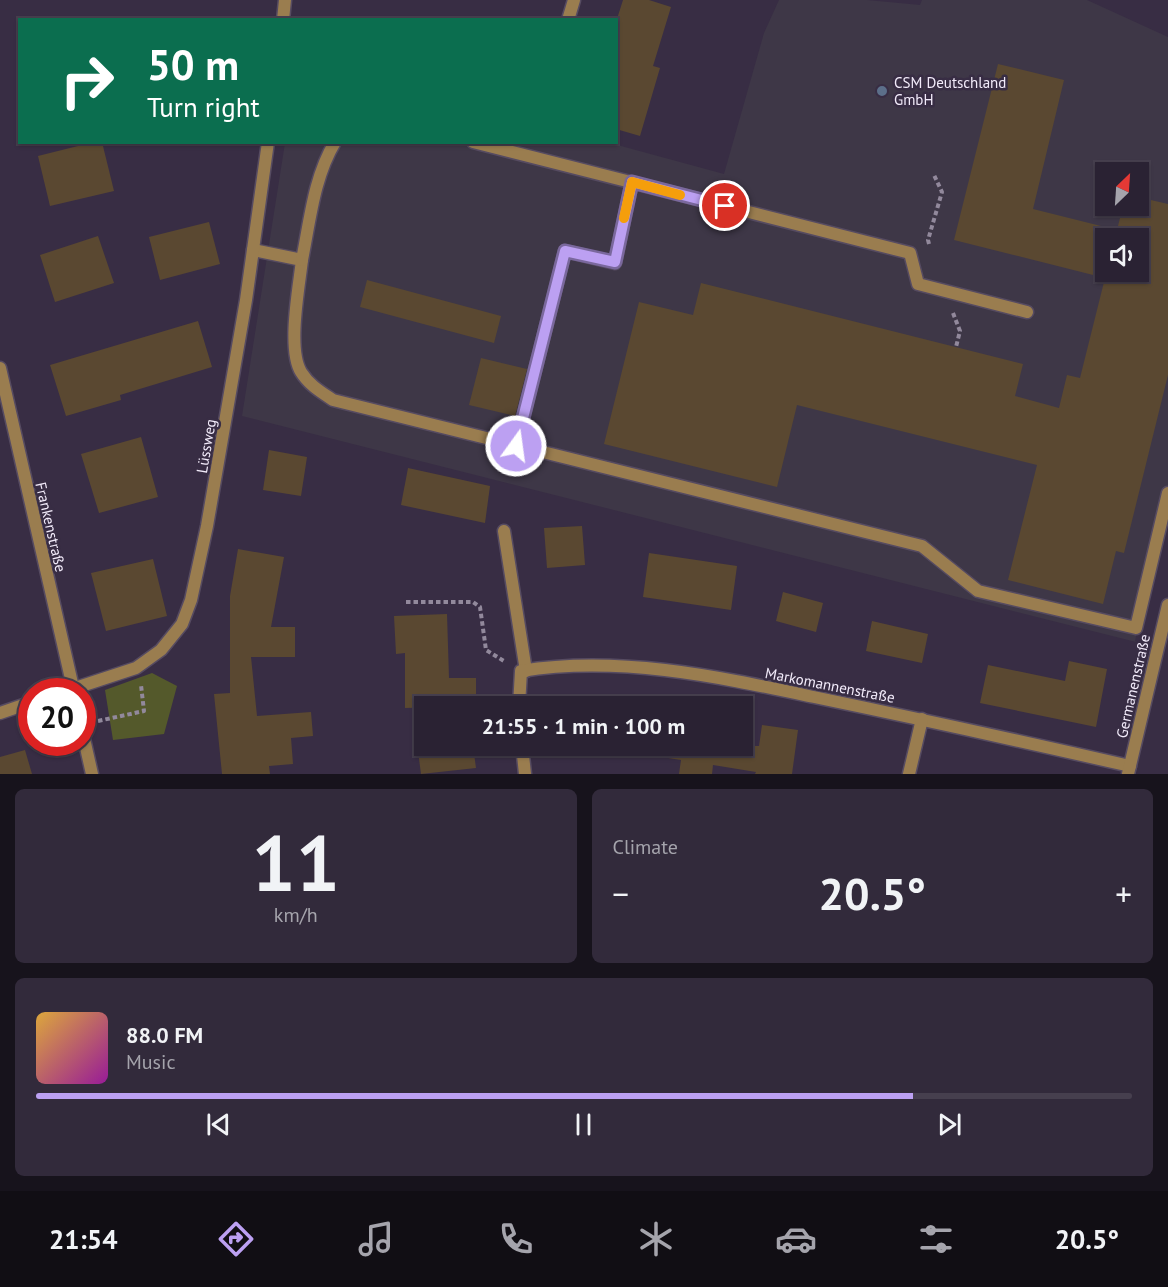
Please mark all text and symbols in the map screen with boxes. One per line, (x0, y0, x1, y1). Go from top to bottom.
text: 50 m (147, 37, 239, 92)
icon: right (48, 42, 126, 120)
place label: CSM Deutschland GmbH (894, 73, 1006, 109)
marker: CSM Deutschland GmbH (875, 84, 889, 98)
text: Turn right (147, 90, 260, 124)
north arrow (1095, 162, 1149, 216)
map controls (1095, 162, 1149, 282)
pin (699, 180, 750, 231)
icon: arrive (708, 189, 741, 222)
button: sound (1095, 228, 1149, 282)
position arrow (484, 414, 548, 478)
street label: Lüssweg (192, 417, 220, 475)
street label: Frankenstraße (31, 480, 71, 574)
street label: Germanenstraße (1112, 632, 1154, 740)
street label: Markomannenstraße (764, 663, 896, 707)
speed limit sign: 20 (18, 678, 96, 756)
text: 21:55 · 1 min · 100 m (482, 712, 685, 740)
text: 11 (252, 812, 340, 913)
text: Climate (613, 834, 678, 860)
text: 20.5° (819, 864, 926, 922)
text: − (613, 872, 629, 915)
text: + (1115, 872, 1132, 915)
text: km/h (274, 902, 318, 928)
text: 88.0 FM (126, 1021, 203, 1049)
text: Music (126, 1049, 175, 1075)
icon: previous (202, 1108, 235, 1141)
icon: pause (567, 1108, 600, 1141)
icon: next (933, 1108, 966, 1141)
icon: directions (215, 1218, 257, 1260)
icon: music (355, 1218, 397, 1260)
icon: phone (495, 1218, 537, 1260)
icon: climate (635, 1218, 677, 1260)
icon: car (775, 1218, 817, 1260)
icon: filters (915, 1218, 957, 1260)
text: 21:54 (49, 1222, 117, 1256)
text: 20.5° (1055, 1222, 1119, 1256)

